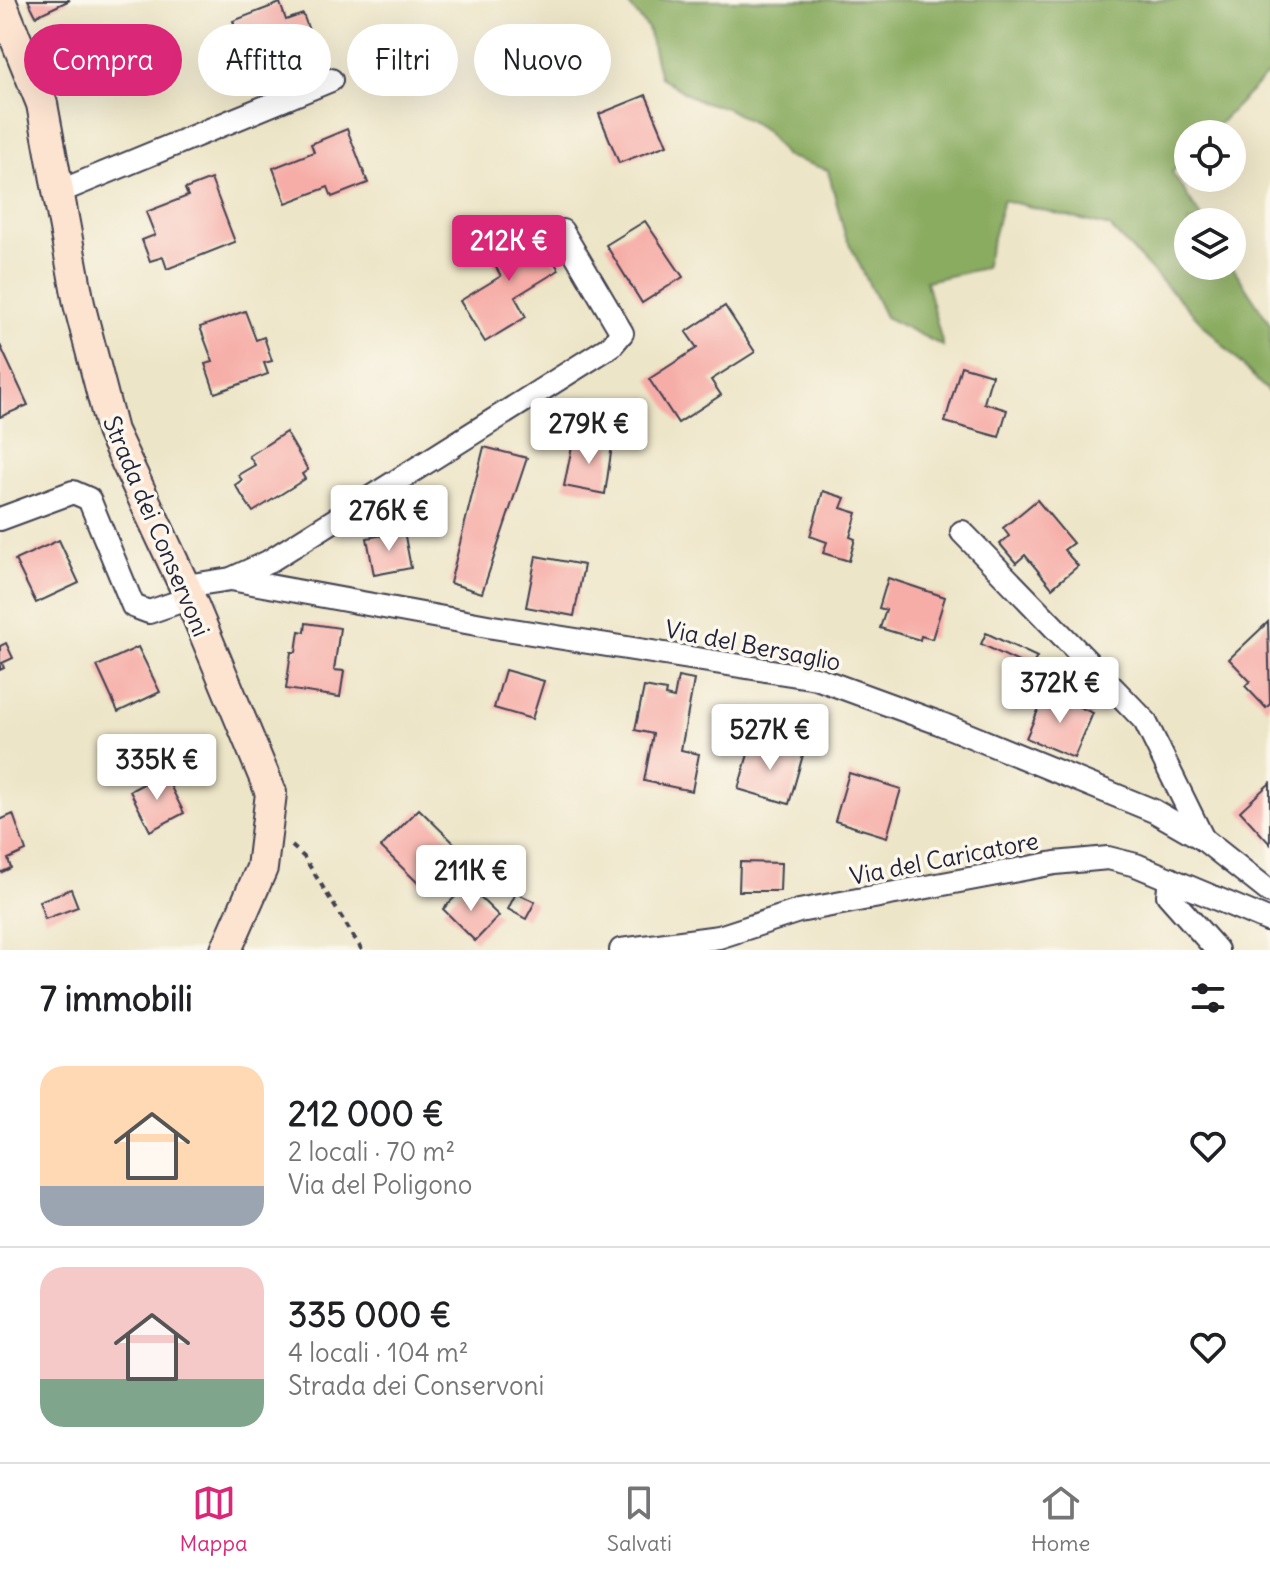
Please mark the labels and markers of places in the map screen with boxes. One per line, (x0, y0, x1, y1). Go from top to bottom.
pin: 212K € (444, 215, 574, 283)
pin: 279K € (524, 398, 654, 466)
pin: 276K € (324, 485, 454, 553)
pin: 372K € (995, 657, 1125, 725)
pin: 527K € (705, 704, 835, 772)
pin: 335K € (92, 734, 222, 802)
pin: 211K € (406, 845, 536, 913)

